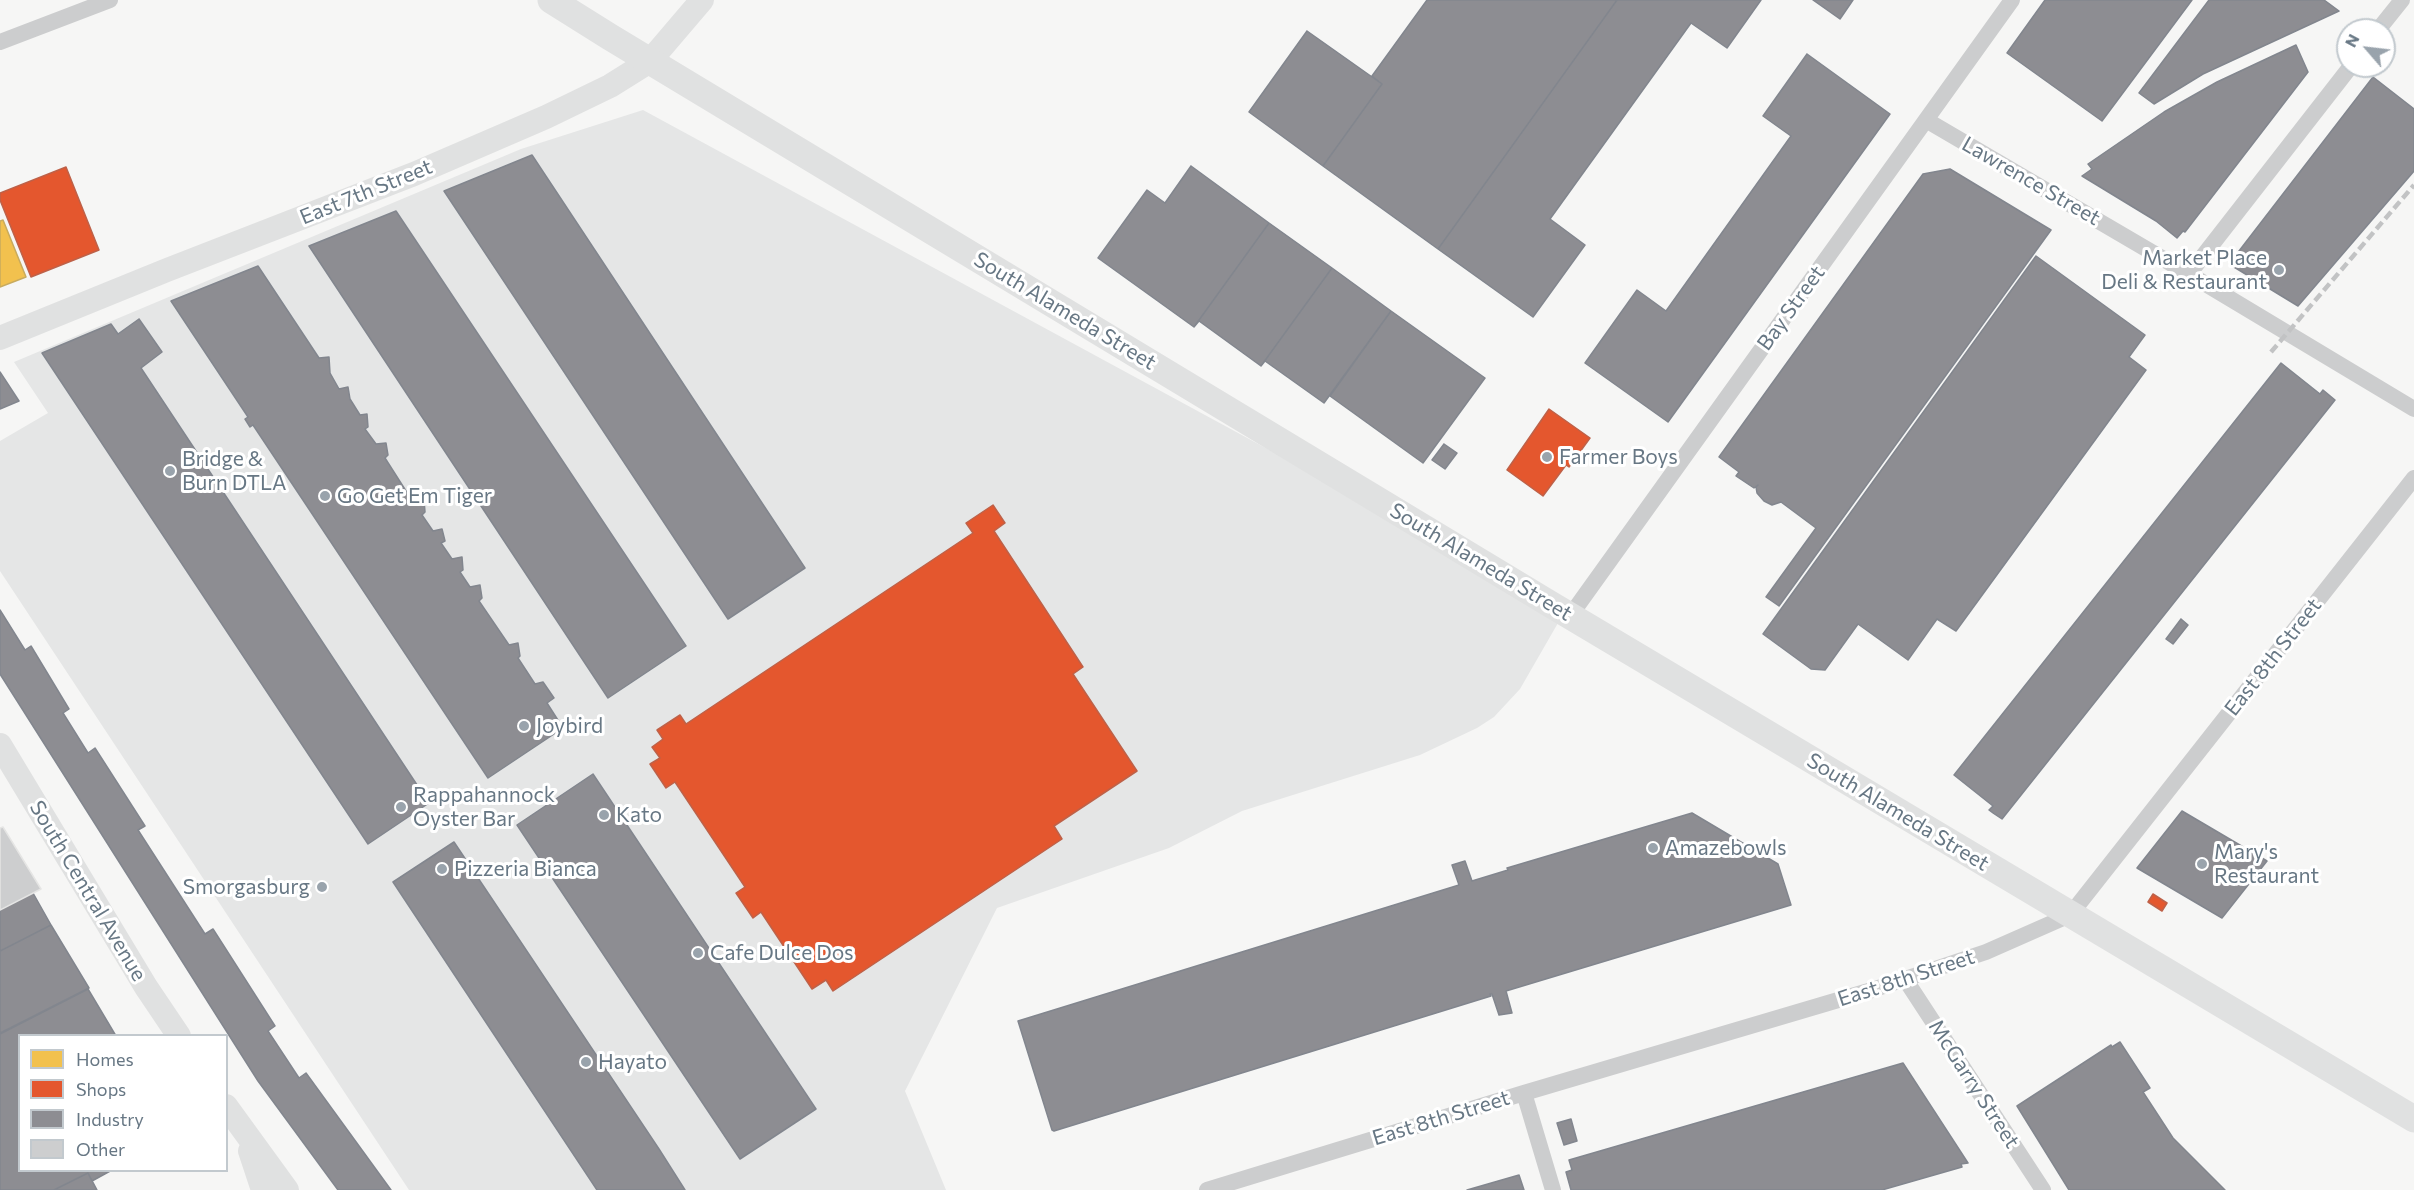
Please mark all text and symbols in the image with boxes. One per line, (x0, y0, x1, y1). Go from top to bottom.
north arrow (2336, 18, 2396, 78)
text: N (2340, 30, 2363, 50)
street label: Lawrence Street (1957, 131, 2105, 231)
street label: East 7th Street (296, 154, 436, 230)
place label: Market Place Deli & Restaurant (2101, 245, 2267, 295)
street label: South Alameda Street (969, 247, 1161, 375)
street label: Bay Street (1752, 261, 1830, 355)
marker: Market Place Deli & Restaurant (2272, 263, 2286, 277)
place label: Farmer Boys (1559, 444, 1678, 470)
place label: Bridge & Burn DTLA (182, 446, 287, 496)
marker: Farmer Boys (1540, 450, 1554, 464)
marker: Bridge & Burn DTLA (163, 464, 177, 478)
place label: Go Get Em Tiger (337, 483, 492, 509)
marker: Go Get Em Tiger (318, 489, 332, 503)
street label: South Alameda Street (1385, 498, 1577, 626)
street label: East 8th Street (2219, 593, 2327, 721)
place label: Joybird (536, 713, 603, 739)
marker: Joybird (517, 719, 531, 733)
street label: South Alameda Street (1802, 748, 1994, 876)
place label: Rappahannock Oyster Bar (413, 782, 555, 832)
street label: South Central Avenue (24, 796, 152, 986)
marker: Rappahannock Oyster Bar (394, 800, 408, 814)
place label: Kato (616, 802, 662, 828)
marker: Kato (597, 808, 611, 822)
place label: Amazebowls (1665, 835, 1787, 861)
place label: Mary's Restaurant (2214, 839, 2319, 889)
marker: Amazebowls (1646, 841, 1660, 855)
place label: Pizzeria Bianca (454, 856, 597, 882)
marker: Mary's Restaurant (2195, 857, 2209, 871)
marker: Pizzeria Bianca (435, 862, 449, 876)
place label: Smorgasburg (183, 874, 310, 900)
marker: Smorgasburg (315, 880, 329, 894)
place label: Cafe Dulce Dos (710, 940, 854, 966)
street label: East 8th Street (1834, 944, 1978, 1012)
marker: Cafe Dulce Dos (691, 946, 705, 960)
street label: McGarry Street (1923, 1015, 2025, 1153)
legend (18, 1034, 228, 1172)
text: Homes (76, 1048, 134, 1070)
place label: Hayato (598, 1049, 667, 1075)
marker: Hayato (579, 1055, 593, 1069)
text: Shops (76, 1078, 126, 1100)
street label: East 8th Street (1369, 1085, 1513, 1151)
text: Industry (76, 1108, 144, 1130)
text: Other (76, 1138, 125, 1160)

